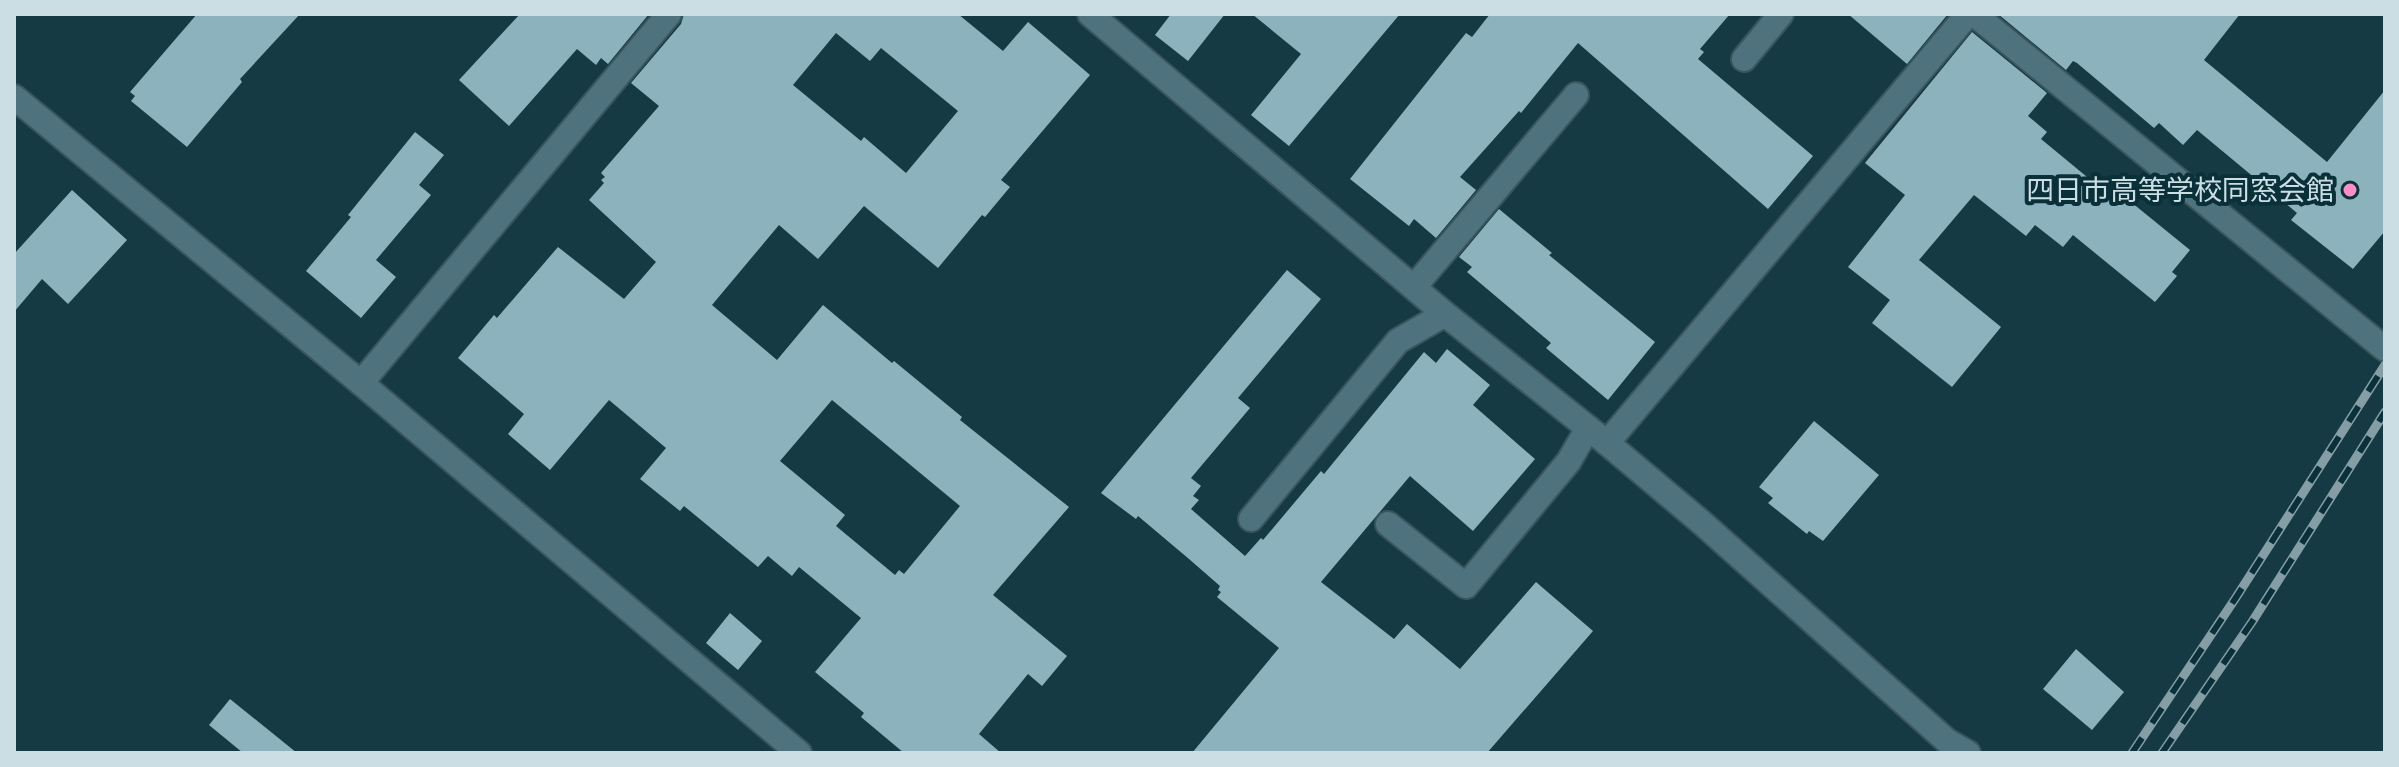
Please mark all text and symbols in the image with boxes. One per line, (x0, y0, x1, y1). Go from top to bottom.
place label: 四日市高等学校同窓会館 (2026, 171, 2334, 208)
marker: 四日市高等学校同窓会館 (2341, 181, 2359, 199)

